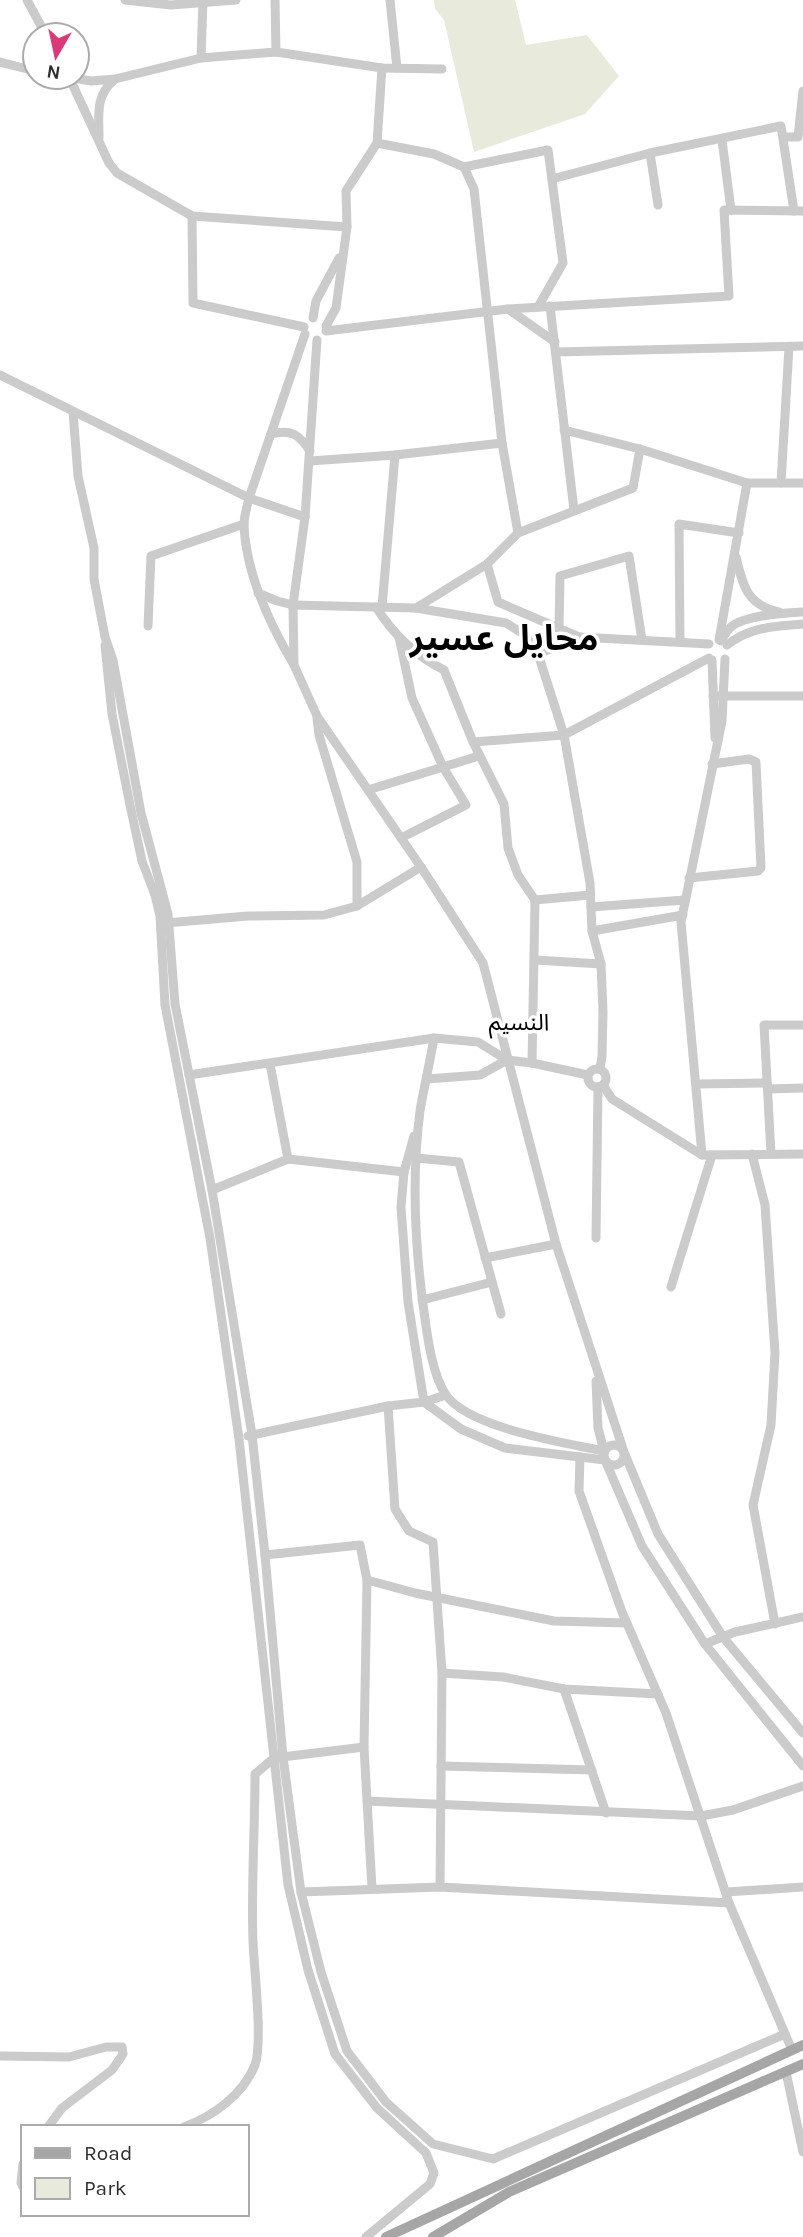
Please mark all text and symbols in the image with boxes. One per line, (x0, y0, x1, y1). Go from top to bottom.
north arrow (21, 21, 91, 91)
text: N (45, 60, 62, 84)
district label: محايل عسير (408, 618, 598, 659)
district label: النسيم (489, 1009, 549, 1039)
legend (21, 2125, 248, 2216)
text: Road (84, 2141, 132, 2165)
text: Park (84, 2176, 127, 2200)

